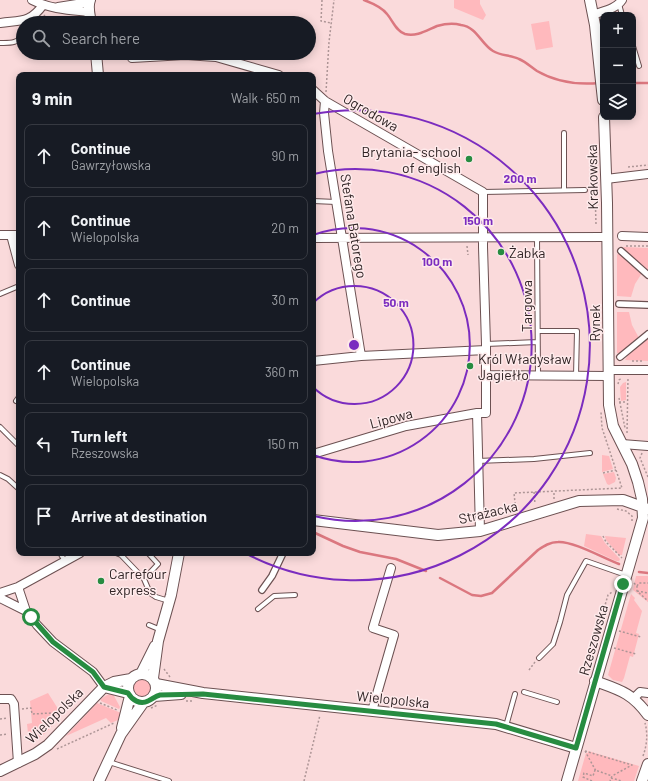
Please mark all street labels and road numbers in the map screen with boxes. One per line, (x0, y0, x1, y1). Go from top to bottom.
street label: Ogrodowa (340, 89, 402, 135)
street label: Krakowska (583, 144, 601, 210)
street label: Stefana Batorego (337, 172, 371, 280)
street label: Targowa (518, 280, 535, 332)
street label: Rynek (586, 305, 603, 341)
street label: Lipowa (368, 404, 414, 432)
street label: Strażacka (457, 497, 519, 527)
street label: Rzeszowska (575, 603, 611, 677)
street label: Wielopolska (22, 683, 86, 747)
street label: Wielopolska (356, 687, 430, 711)

